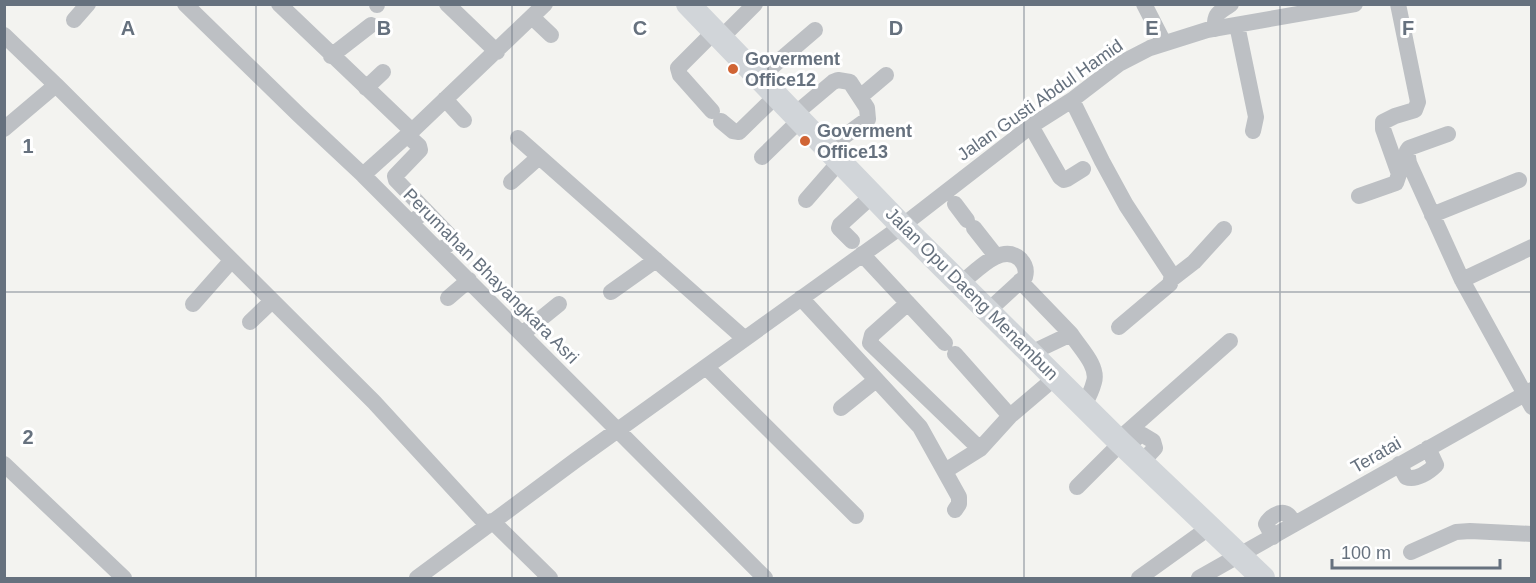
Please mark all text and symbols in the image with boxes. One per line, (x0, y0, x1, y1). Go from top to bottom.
text: A (121, 17, 135, 39)
text: B (377, 17, 391, 39)
text: C (633, 17, 647, 39)
text: D (889, 17, 903, 39)
text: E (1145, 17, 1159, 39)
text: F (1402, 17, 1414, 39)
street label: Jalan Gusti Abdul Hamid (954, 35, 1126, 165)
place label: Goverment Office12 (745, 49, 840, 90)
marker: Goverment Office12 (726, 62, 740, 76)
place label: Goverment Office13 (817, 121, 912, 162)
marker: Goverment Office13 (798, 134, 812, 148)
text: 1 (22, 135, 34, 157)
street label: Perumahan Bhayangkara Asri (399, 184, 583, 368)
street label: Jalan Opu Daeng Menambun (882, 204, 1062, 384)
text: 2 (22, 426, 34, 448)
street label: Teratai (1348, 433, 1404, 477)
scale bar (1332, 532, 1500, 570)
text: 100 m (1341, 543, 1391, 563)

